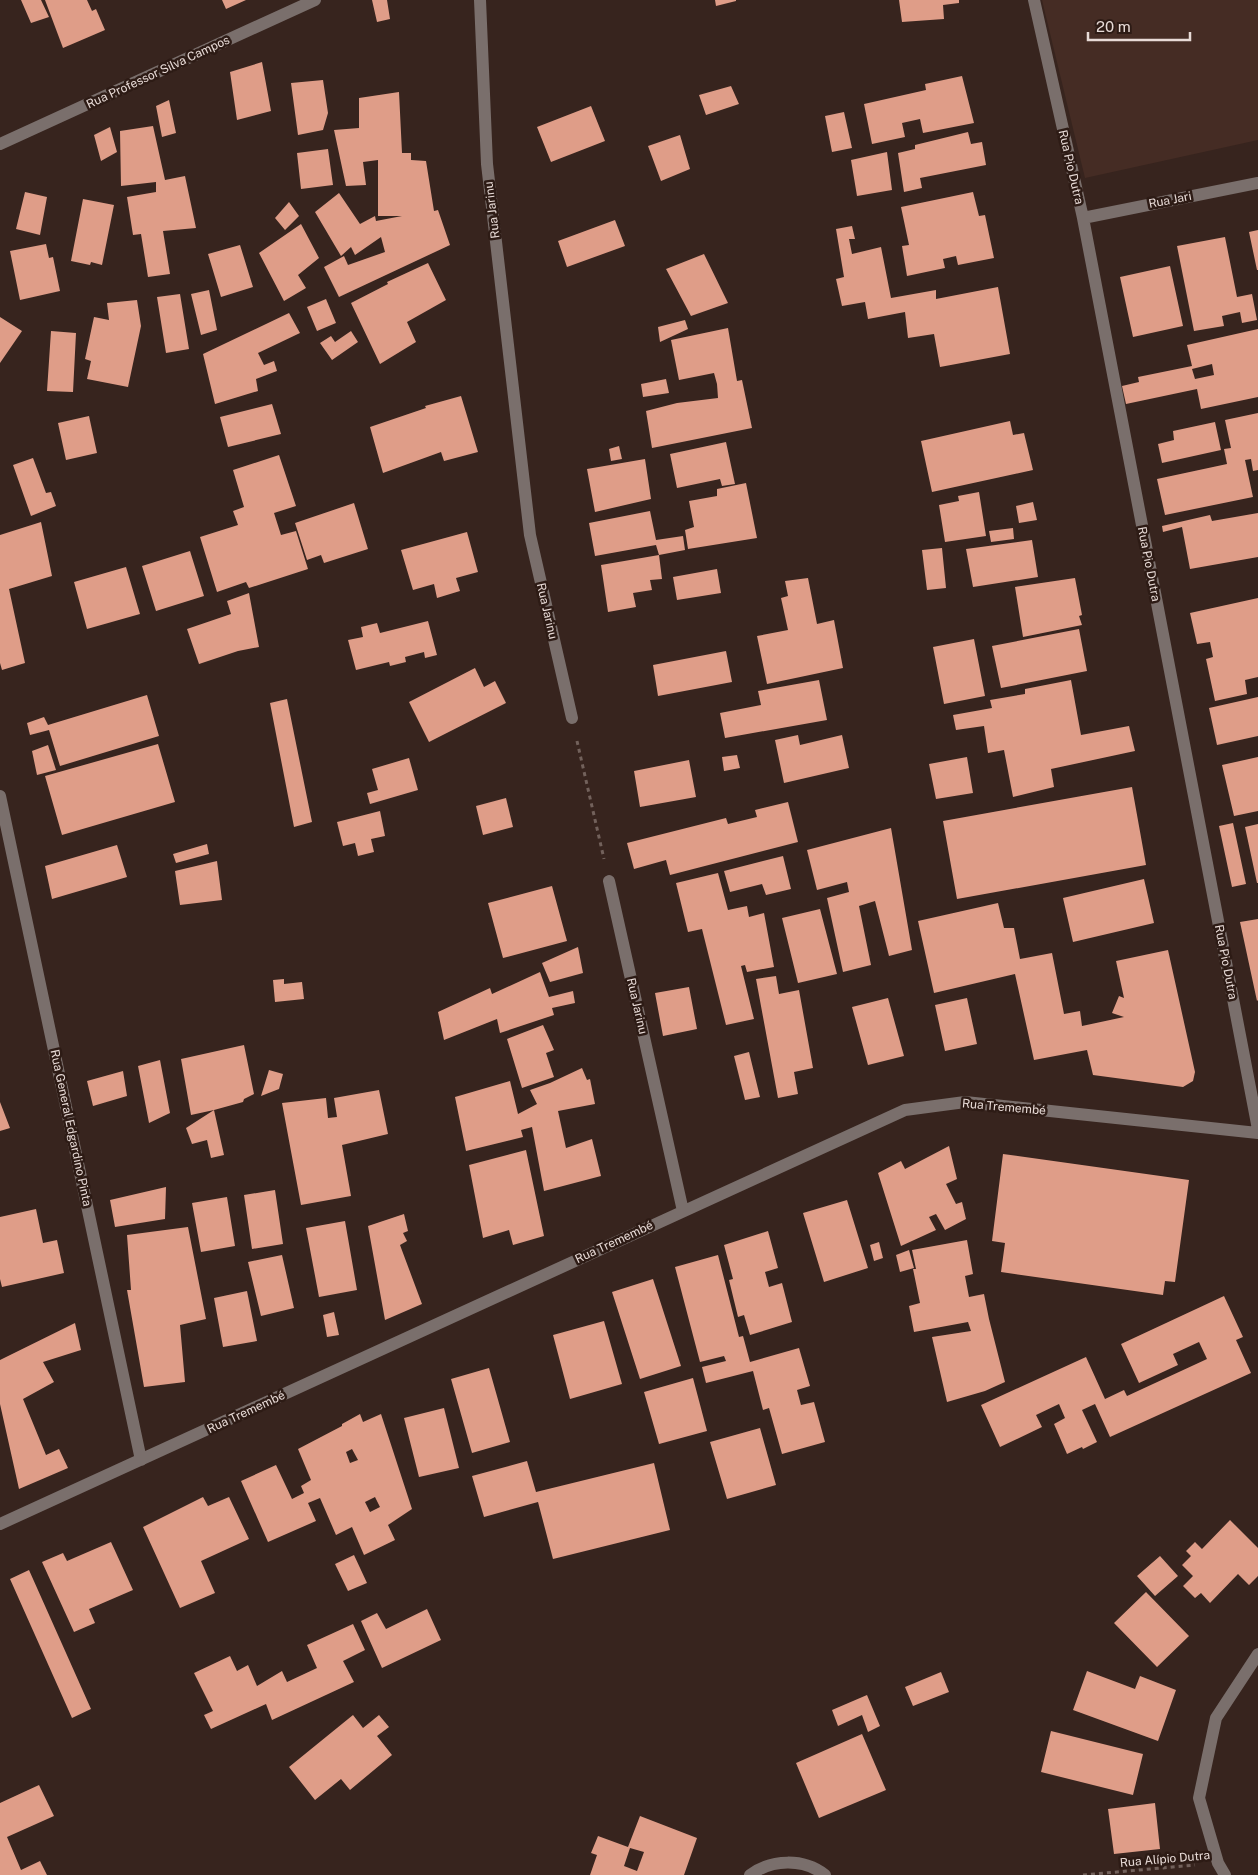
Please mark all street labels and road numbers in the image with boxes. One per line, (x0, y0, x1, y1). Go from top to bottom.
street label: Rua Professor Silva Campos (84, 33, 232, 111)
street label: Rua Pio Dutra (1056, 128, 1086, 206)
street label: Rua Jarinu (482, 181, 502, 239)
street label: Rua Jari (1147, 189, 1193, 211)
street label: Rua Pio Dutra (1135, 525, 1163, 603)
street label: Rua Jarinu (534, 581, 560, 641)
street label: Rua Pio Dutra (1212, 923, 1240, 1001)
street label: Rua Jarinu (624, 976, 650, 1036)
street label: Rua General Edgardino Pinta (48, 1048, 94, 1208)
street label: Rua Tremembé (961, 1096, 1047, 1118)
street label: Rua Tremembé (573, 1218, 655, 1266)
street label: Rua Tremembé (205, 1388, 287, 1436)
street label: Rua Alípio Dutra (1119, 1848, 1211, 1870)

